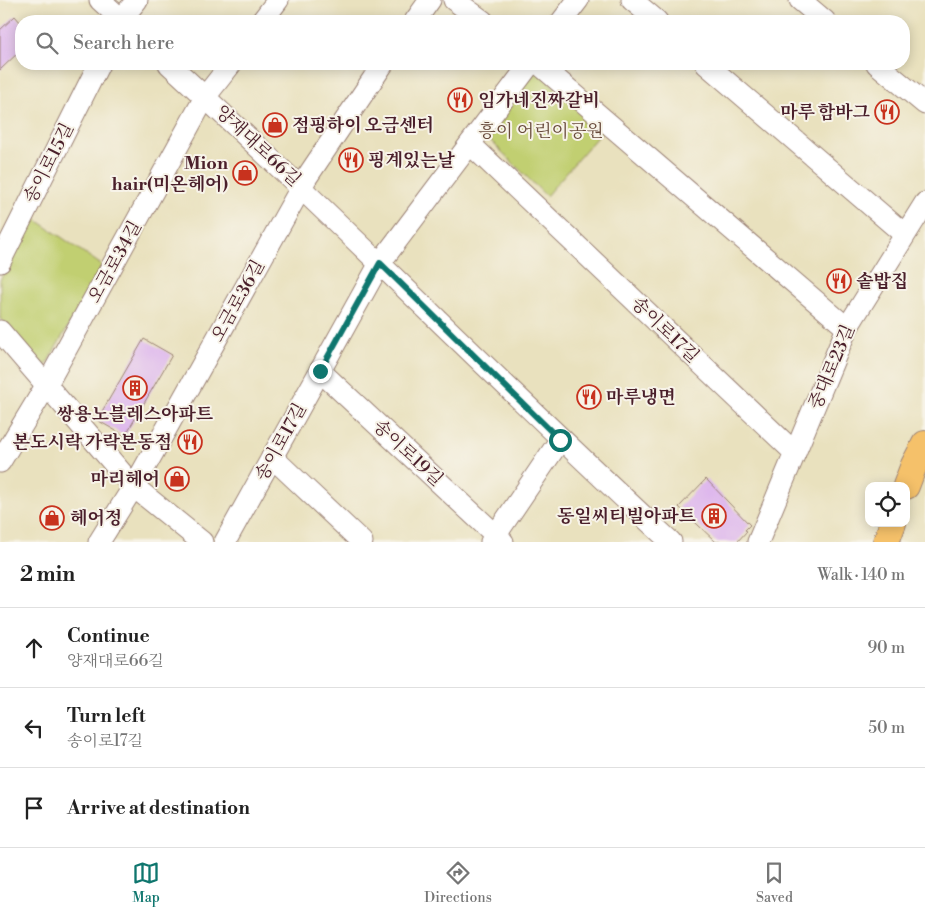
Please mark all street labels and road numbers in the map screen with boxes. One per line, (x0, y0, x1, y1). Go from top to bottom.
street label: 양재대로66길 (210, 101, 306, 191)
street label: 송이로15길 (19, 119, 79, 207)
street label: 오금로34길 (83, 217, 147, 307)
street label: 오금로36길 (206, 256, 270, 346)
street label: 송이로17길 (626, 292, 704, 368)
street label: 중대로23길 (804, 321, 860, 413)
street label: 송이로17길 (250, 399, 312, 485)
street label: 송이로19길 (368, 415, 448, 491)

